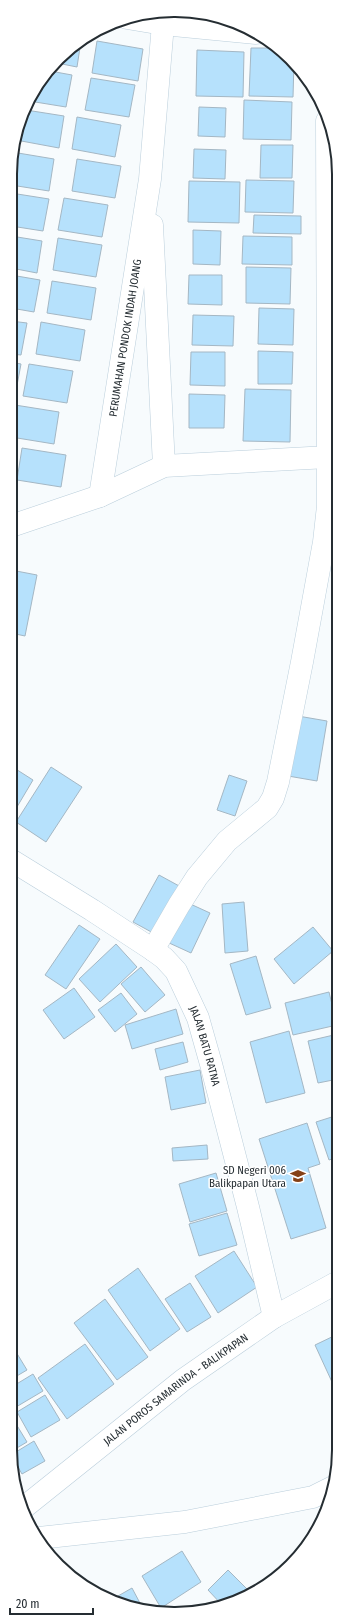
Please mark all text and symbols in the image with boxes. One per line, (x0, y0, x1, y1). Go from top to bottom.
street label: PERUMAHAN PONDOK INDAH JOANG (106, 258, 144, 418)
street label: JALAN BATU RATNA (187, 1004, 223, 1087)
place label: SD Negeri 006 Balikpapan Utara (209, 1164, 287, 1190)
school or university icon: SD Negeri 006 Balikpapan Utara (289, 1167, 307, 1185)
street label: JALAN POROS SAMARINDA - BALIKPAPAN (101, 1330, 251, 1448)
scale bar (10, 1590, 93, 1616)
text: 20 m (16, 1597, 40, 1611)

